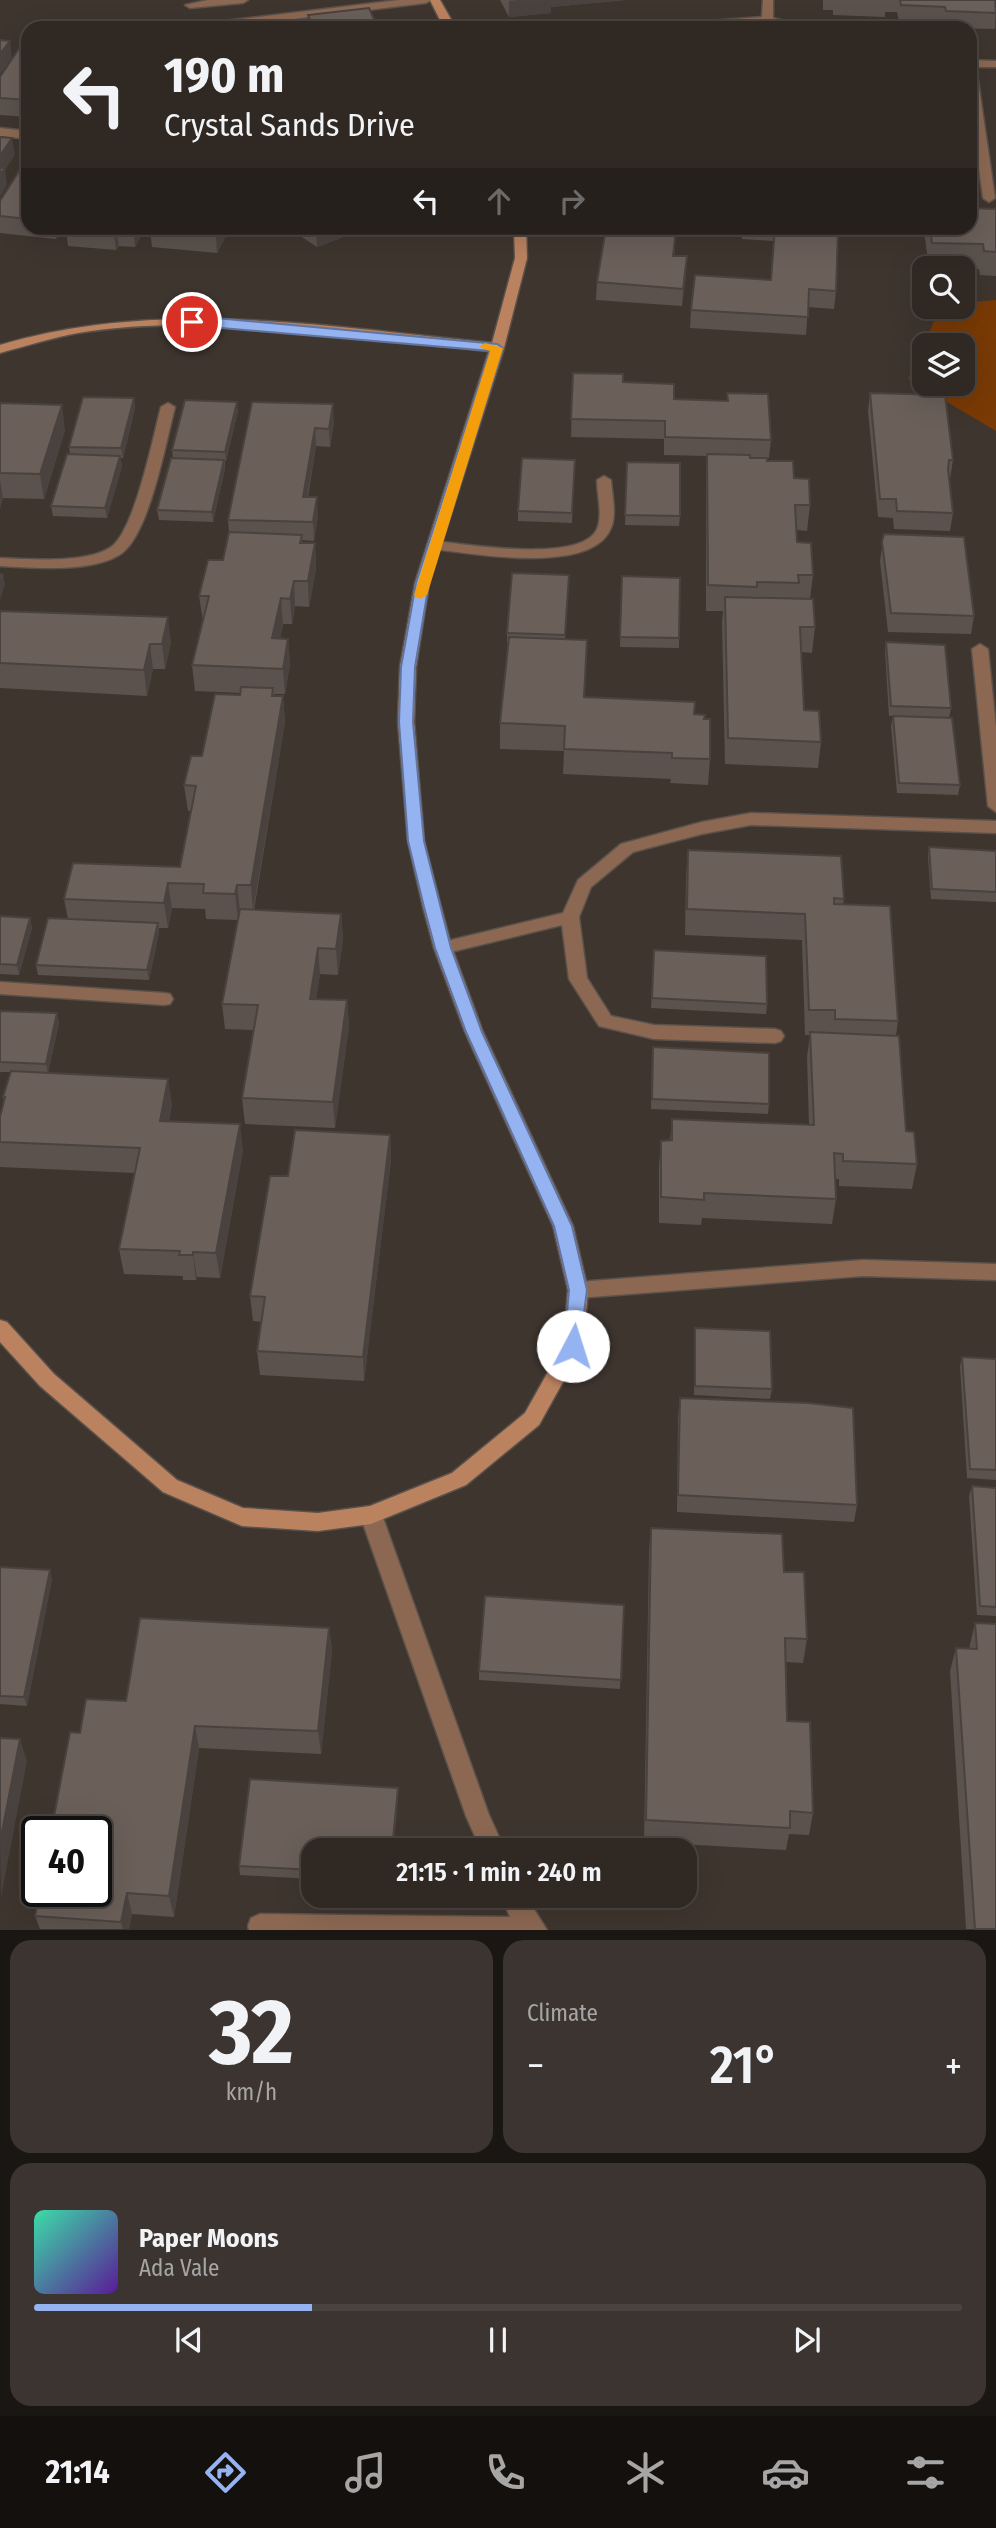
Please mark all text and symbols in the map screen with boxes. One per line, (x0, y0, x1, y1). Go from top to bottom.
text: 190 m (164, 46, 284, 105)
icon: left (49, 49, 140, 140)
text: Crystal Sands Drive (164, 106, 415, 144)
icon: left (407, 182, 445, 220)
icon: ahead (480, 182, 518, 220)
icon: right (553, 182, 591, 220)
map controls (912, 256, 975, 396)
button: search (912, 256, 975, 319)
pin (162, 292, 222, 352)
icon: arrive (173, 303, 211, 341)
button: layers (912, 333, 975, 396)
position arrow (536, 1309, 610, 1383)
speed limit sign: 40 (21, 1816, 112, 1907)
text: 21:15 · 1 min · 240 m (396, 1857, 602, 1888)
text: 32 (209, 1978, 294, 2087)
text: Climate (527, 1999, 598, 2027)
text: 21° (710, 2034, 779, 2097)
text: − (527, 2043, 544, 2089)
text: + (945, 2043, 962, 2089)
text: km/h (226, 2078, 277, 2106)
text: Paper Moons (139, 2223, 279, 2254)
text: Ada Vale (139, 2254, 219, 2282)
icon: previous (170, 2321, 208, 2359)
icon: pause (479, 2321, 517, 2359)
icon: next (788, 2321, 826, 2359)
icon: directions (201, 2448, 250, 2497)
icon: music (341, 2448, 390, 2497)
icon: phone (481, 2448, 530, 2497)
icon: climate (621, 2448, 670, 2497)
icon: car (761, 2448, 810, 2497)
icon: filters (901, 2448, 950, 2497)
text: 21:14 (46, 2453, 110, 2491)

